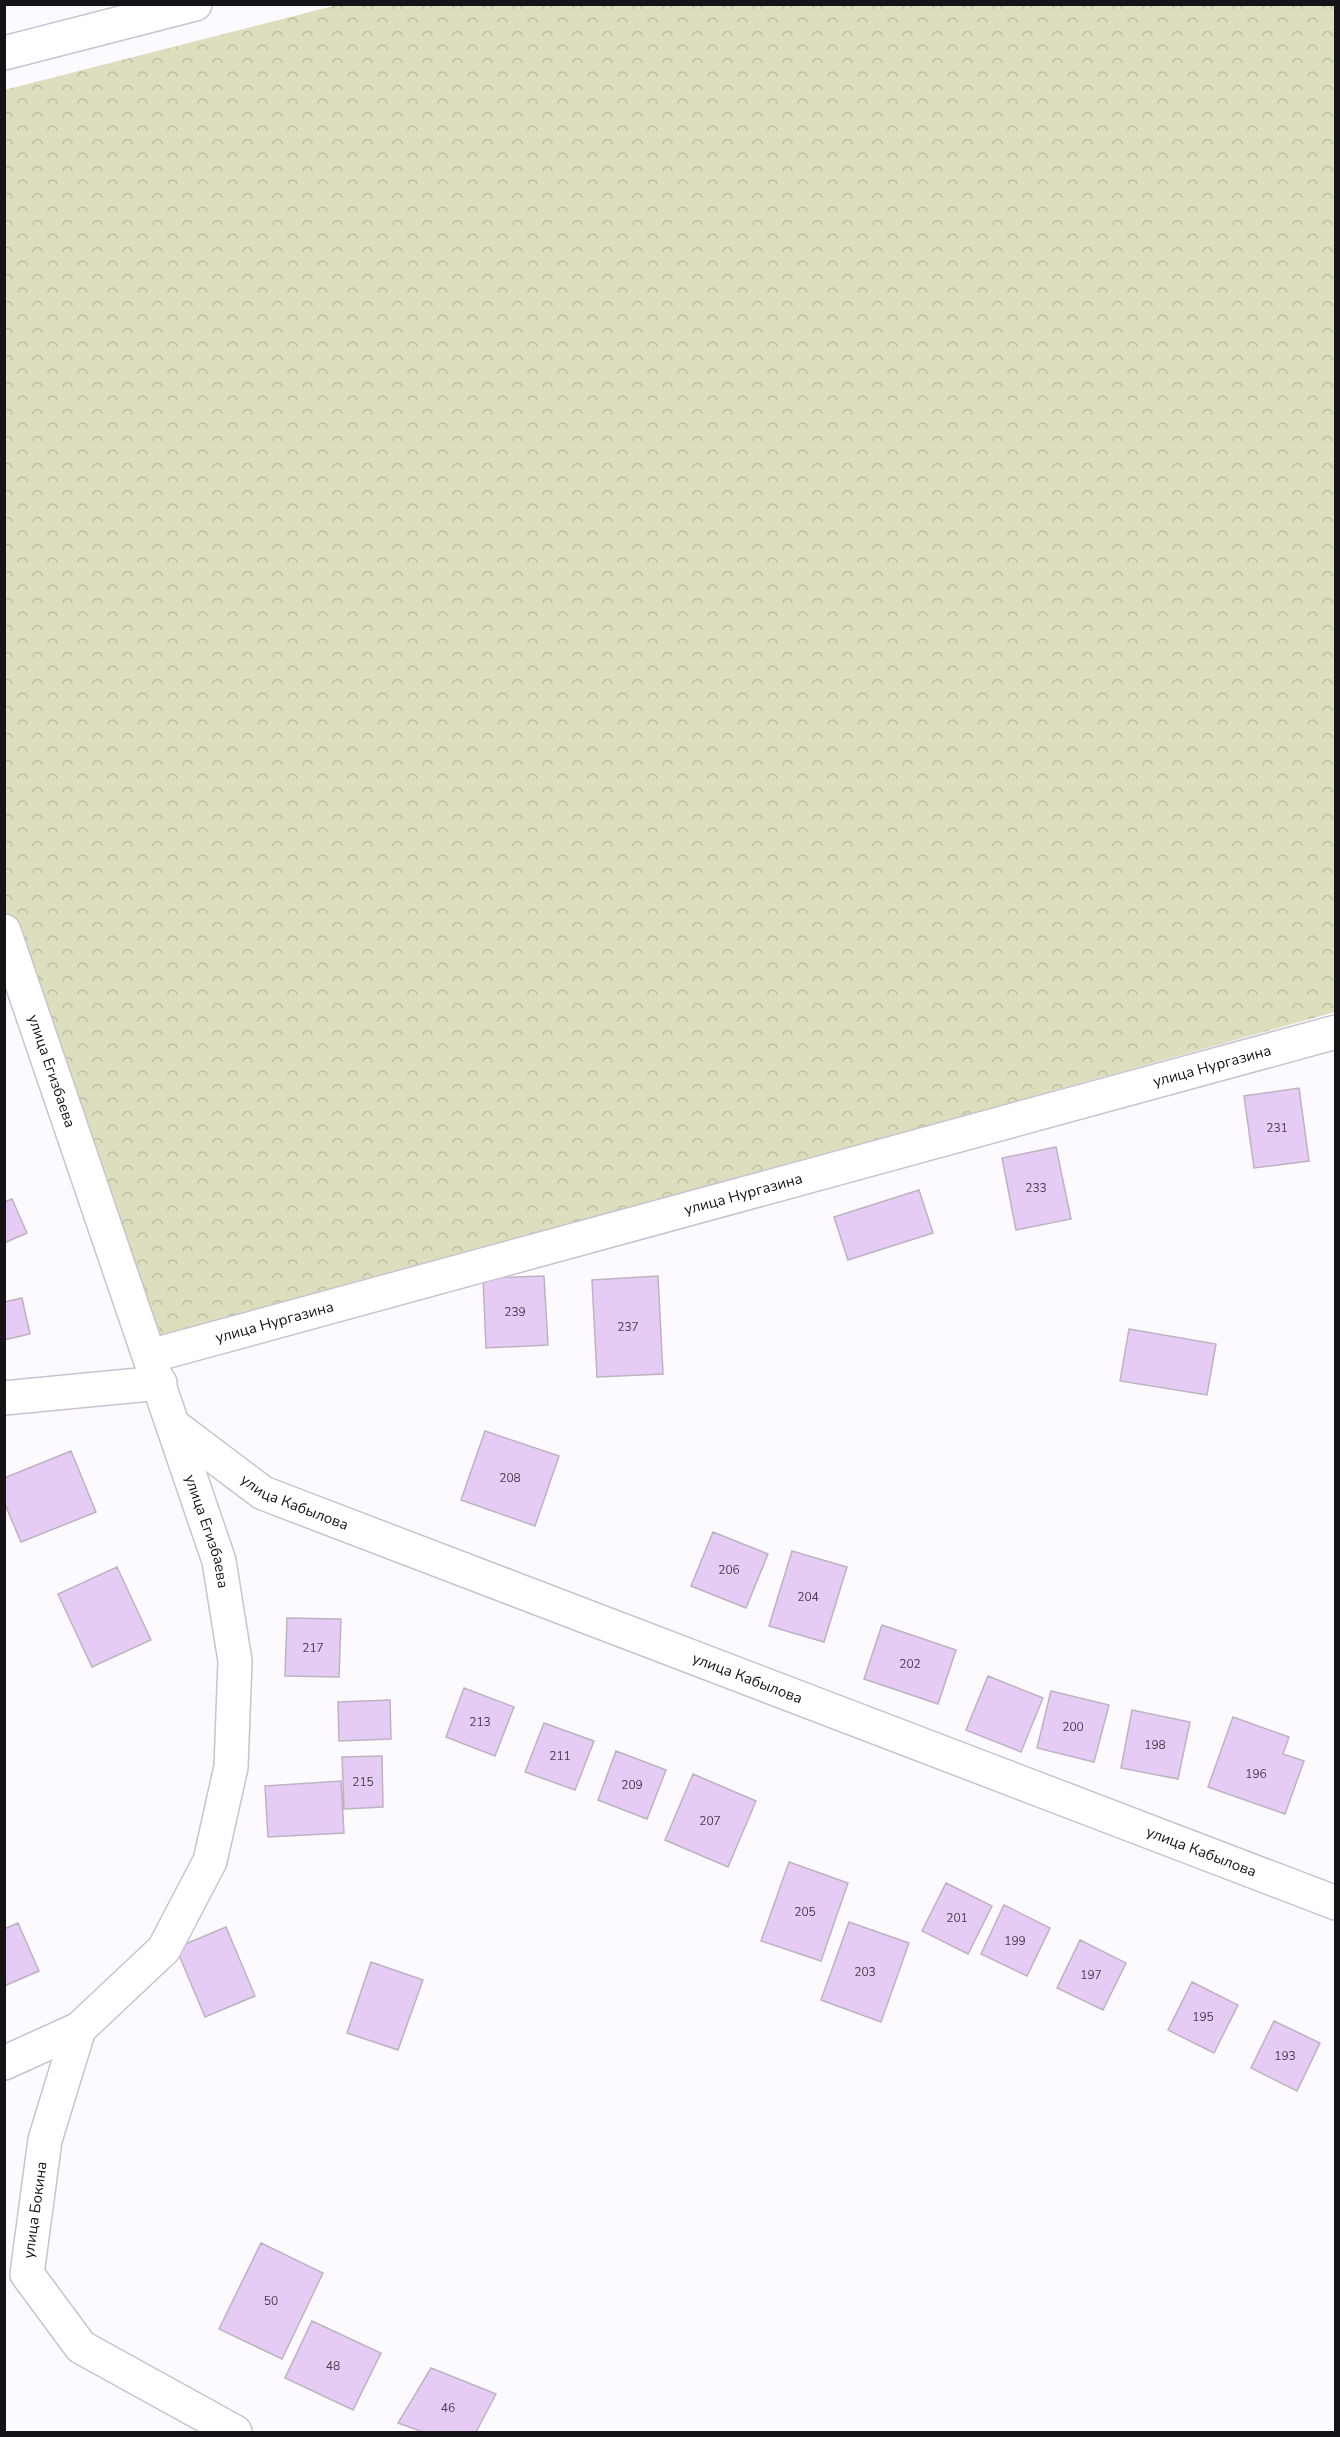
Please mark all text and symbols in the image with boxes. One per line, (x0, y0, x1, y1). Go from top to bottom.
street label: улица Егизбаева (23, 1012, 80, 1130)
street label: улица Нургазина (1151, 1040, 1273, 1092)
house number: 231 (1266, 1120, 1288, 1136)
street label: улица Нургазина (682, 1168, 805, 1220)
house number: 233 (1025, 1180, 1047, 1196)
street label: улица Нургазина (213, 1296, 336, 1348)
house number: 239 (504, 1304, 526, 1320)
house number: 237 (617, 1319, 639, 1335)
street label: улица Кабылова (237, 1470, 351, 1535)
house number: 208 (499, 1470, 521, 1486)
street label: улица Егизбаева (180, 1472, 233, 1590)
house number: 206 (718, 1562, 740, 1578)
house number: 204 (797, 1589, 819, 1605)
house number: 217 (302, 1640, 324, 1656)
street label: улица Кабылова (690, 1648, 805, 1708)
house number: 202 (899, 1656, 921, 1672)
house number: 213 (469, 1714, 491, 1730)
house number: 200 (1062, 1719, 1084, 1735)
house number: 198 (1144, 1737, 1166, 1753)
house number: 211 (549, 1748, 571, 1764)
house number: 196 (1245, 1766, 1267, 1782)
house number: 215 (352, 1774, 374, 1790)
house number: 209 (621, 1777, 643, 1793)
house number: 207 (699, 1813, 721, 1829)
street label: улица Кабылова (1144, 1821, 1259, 1882)
house number: 205 (794, 1904, 816, 1920)
house number: 201 (946, 1910, 968, 1926)
house number: 199 (1004, 1933, 1026, 1949)
house number: 203 (854, 1964, 876, 1980)
house number: 197 (1080, 1967, 1102, 1983)
house number: 195 (1192, 2009, 1214, 2025)
house number: 193 (1274, 2048, 1296, 2064)
street label: улица Бокина (18, 2160, 52, 2260)
house number: 50 (264, 2293, 278, 2309)
house number: 48 (326, 2358, 340, 2374)
house number: 46 (441, 2400, 455, 2416)

